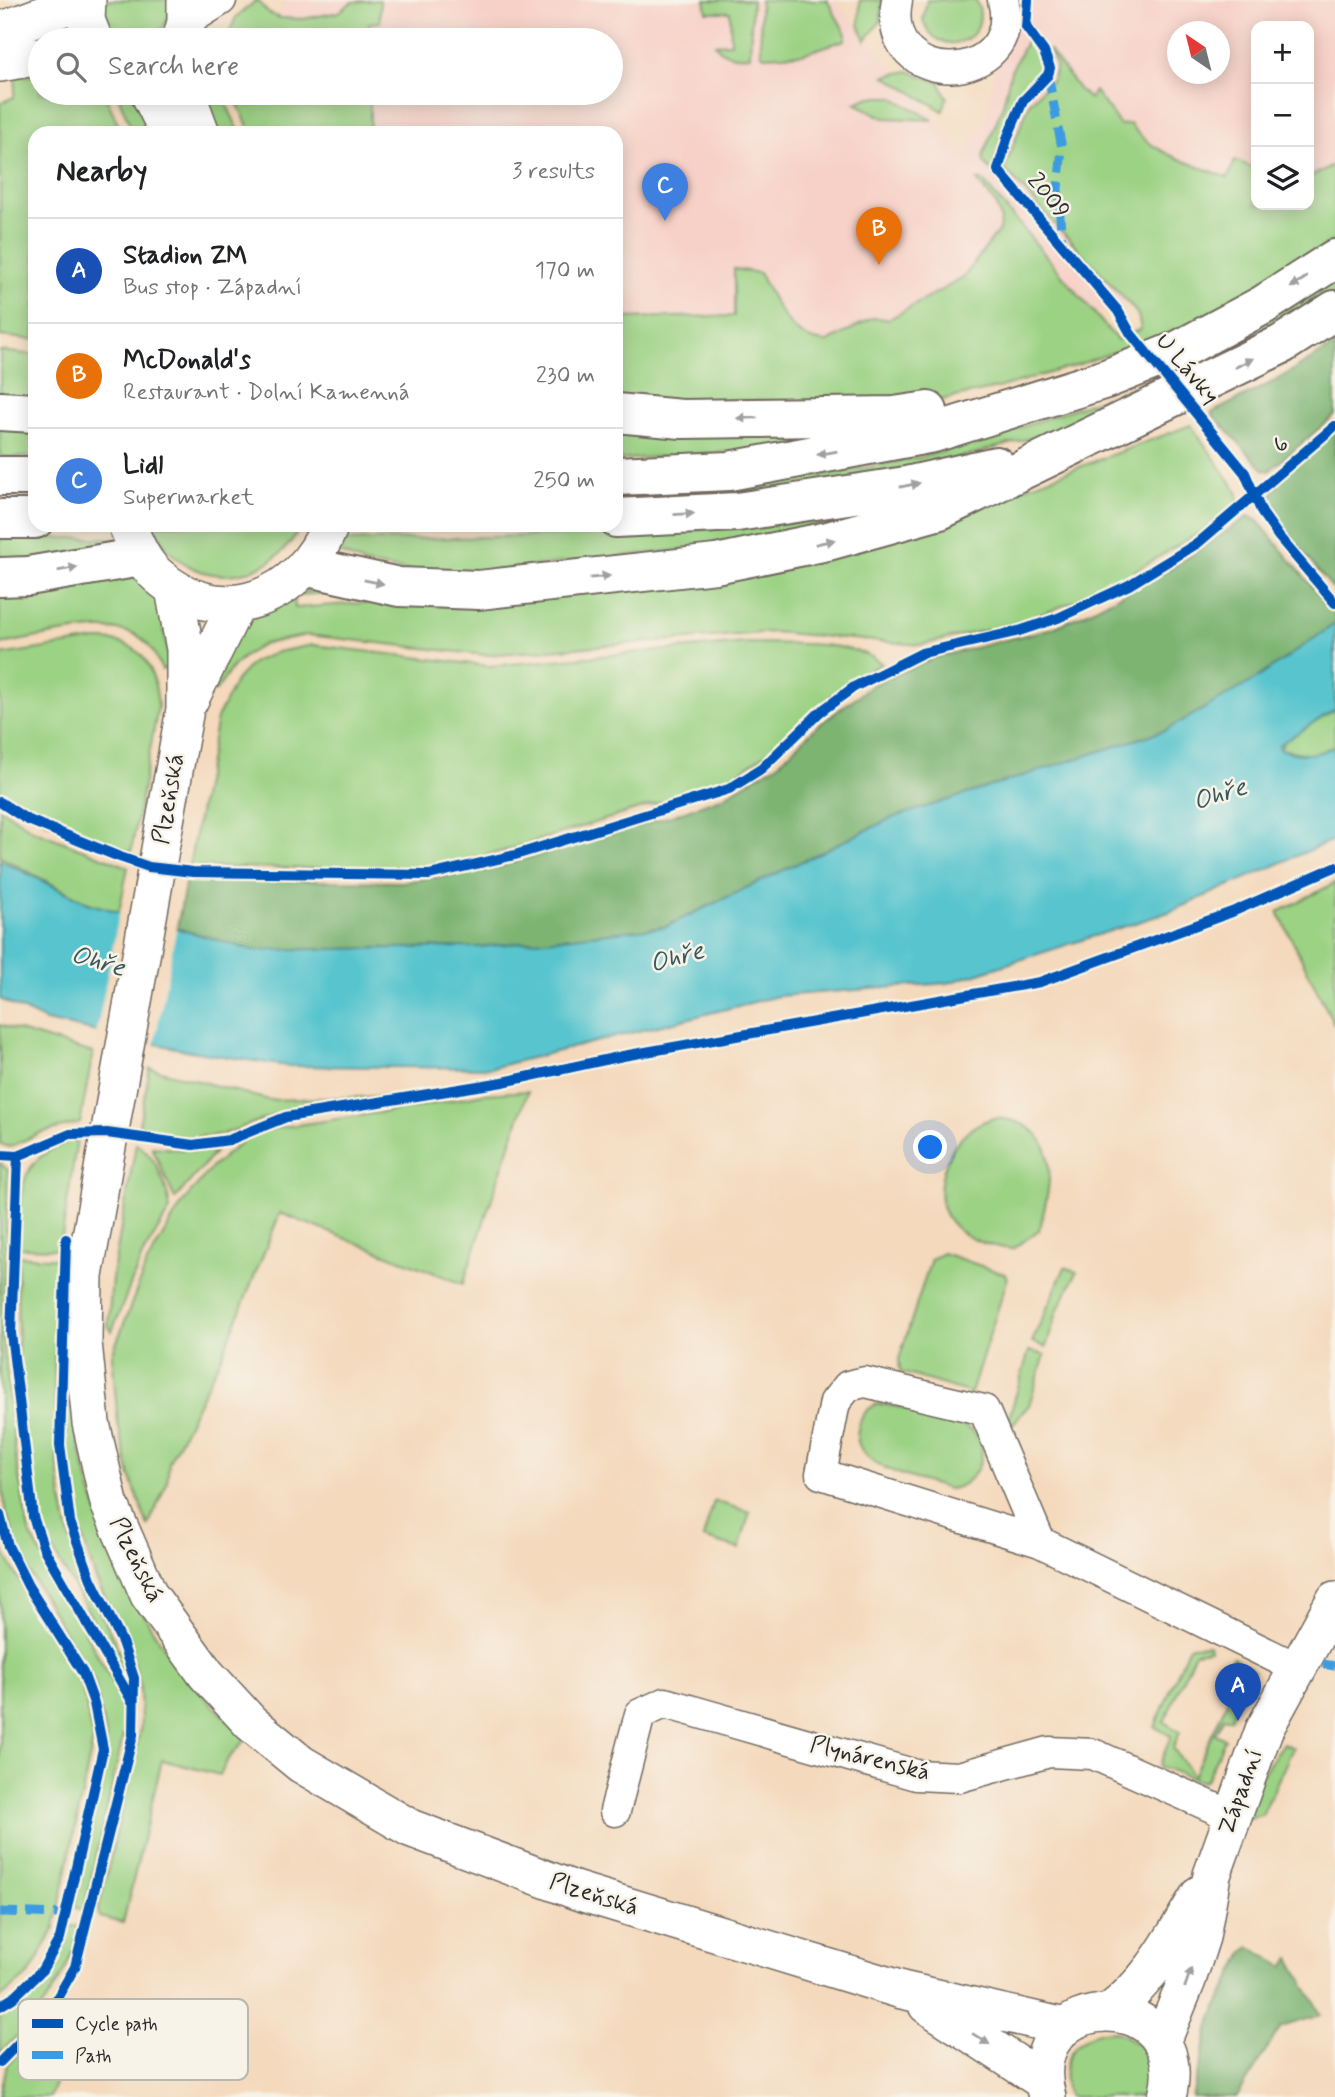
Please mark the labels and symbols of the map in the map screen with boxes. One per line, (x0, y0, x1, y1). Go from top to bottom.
north arrow (1167, 21, 1230, 84)
pin: C (642, 163, 688, 221)
street label: 2009 (1020, 166, 1076, 226)
pin: B (856, 207, 902, 265)
one-way arrow (1289, 276, 1309, 289)
street label: U Lávky (1148, 327, 1226, 411)
one-way arrow (1234, 358, 1254, 369)
one-way arrow (736, 412, 758, 424)
street label: 6 (1266, 429, 1296, 461)
one-way arrow (816, 448, 838, 459)
one-way arrow (899, 480, 921, 491)
one-way arrow (673, 509, 695, 520)
one-way arrow (814, 536, 836, 547)
one-way arrow (57, 563, 79, 574)
one-way arrow (589, 571, 611, 582)
one-way arrow (363, 576, 385, 587)
street label: Plzeňská (146, 751, 192, 847)
water label: Ohře (1189, 770, 1252, 820)
water label: Ohře (646, 934, 709, 982)
water label: Ohře (67, 938, 130, 986)
your location (913, 1130, 947, 1164)
street label: Plzeňská (102, 1512, 170, 1608)
pin: A (1215, 1663, 1261, 1721)
street label: Plynárenská (807, 1729, 933, 1789)
street label: Západní (1211, 1745, 1271, 1839)
street label: Plzeňská (546, 1866, 642, 1924)
one-way arrow (1183, 1968, 1194, 1989)
legend (18, 1999, 248, 2080)
text: Cycle path (75, 2012, 158, 2037)
one-way arrow (971, 2033, 990, 2046)
text: Path (75, 2044, 112, 2069)

